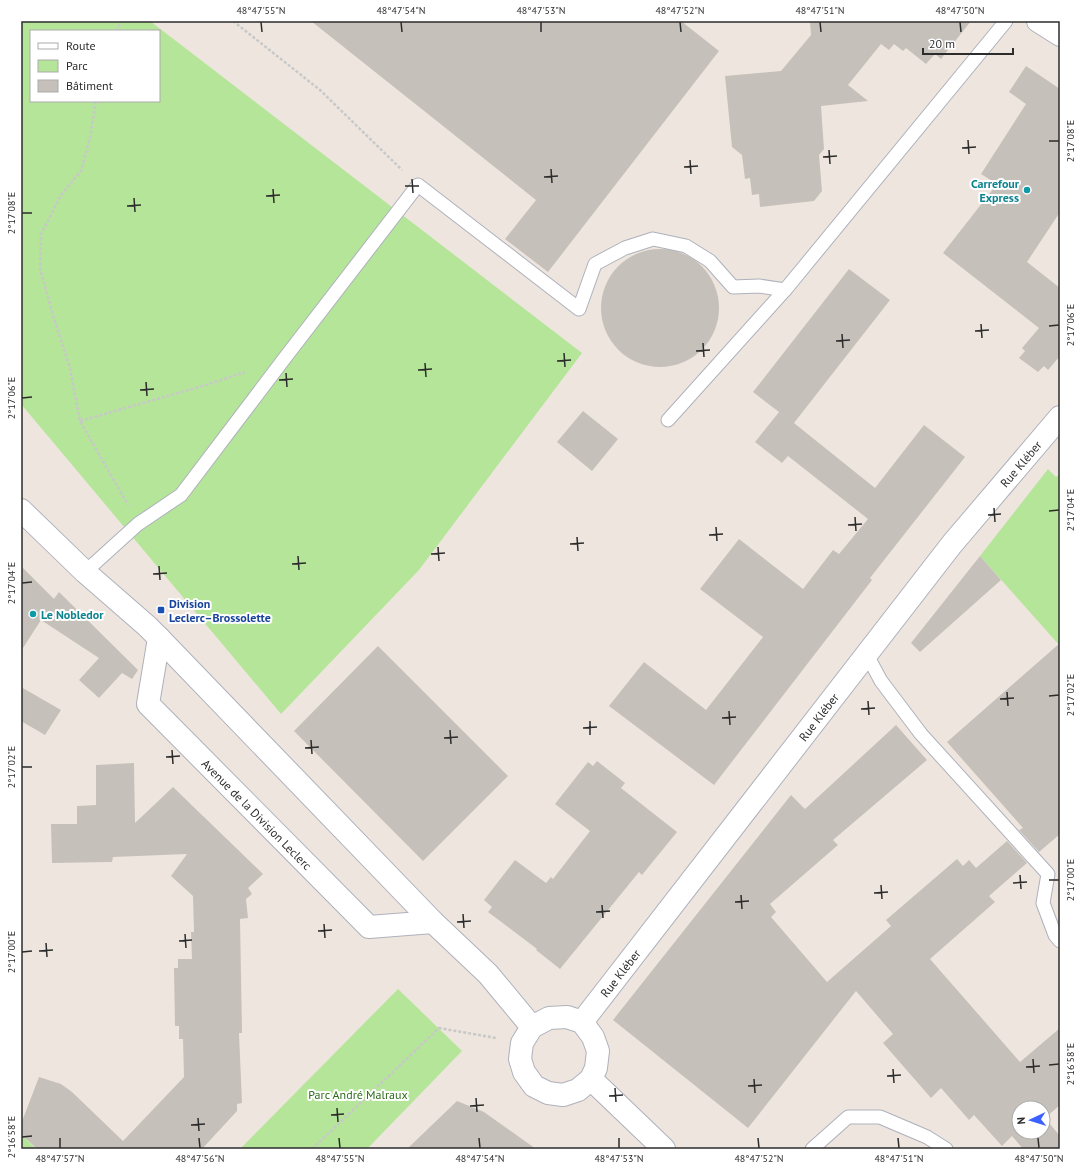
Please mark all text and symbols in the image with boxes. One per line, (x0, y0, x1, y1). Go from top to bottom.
text: 48°47'55"N (236, 4, 286, 17)
text: 48°47'54"N (376, 4, 426, 17)
text: 48°47'53"N (516, 4, 566, 17)
text: 48°47'52"N (655, 4, 705, 17)
text: 48°47'51"N (795, 4, 845, 17)
text: 48°47'50"N (935, 4, 985, 17)
legend (30, 30, 160, 102)
scale bar (923, 30, 1013, 56)
text: 20 m (929, 36, 955, 51)
text: Route (66, 38, 96, 53)
text: Parc (66, 58, 88, 73)
text: Bâtiment (66, 78, 113, 93)
text: 2°17'08"E (1064, 120, 1077, 162)
place label: Carrefour Express (971, 176, 1020, 205)
marker: Carrefour Express (1022, 185, 1032, 195)
text: 2°17'08"E (5, 192, 18, 234)
text: 2°17'06"E (1064, 304, 1077, 346)
text: 2°17'06"E (5, 377, 18, 419)
street label: Rue Kléber (996, 437, 1044, 490)
text: 2°17'04"E (1064, 489, 1077, 531)
text: 2°17'04"E (5, 562, 18, 604)
place label: Division Leclerc–Brossolette (169, 596, 271, 625)
marker: Division Leclerc–Brossolette (156, 605, 166, 615)
place label: Le Nobledor (41, 607, 104, 622)
marker: Le Nobledor (28, 609, 38, 619)
text: 2°17'02"E (1064, 674, 1077, 716)
street label: Rue Kléber (795, 690, 841, 744)
text: 2°17'02"E (5, 746, 18, 788)
street label: Avenue de la Division Leclerc (199, 756, 316, 873)
text: 2°17'00"E (1064, 859, 1077, 901)
text: 2°17'00"E (5, 931, 18, 973)
street label: Rue Kléber (597, 946, 643, 1000)
text: 2°16'58"E (1064, 1043, 1077, 1085)
park label: Parc André Malraux (308, 1087, 408, 1102)
north arrow (1011, 1100, 1051, 1140)
text: 2°16'58"E (5, 1116, 18, 1158)
text: N (1014, 1117, 1028, 1125)
text: 48°47'57"N (35, 1152, 85, 1165)
text: 48°47'56"N (175, 1152, 225, 1165)
text: 48°47'55"N (315, 1152, 365, 1165)
text: 48°47'54"N (455, 1152, 505, 1165)
text: 48°47'53"N (594, 1152, 644, 1165)
text: 48°47'52"N (734, 1152, 784, 1165)
text: 48°47'51"N (874, 1152, 924, 1165)
text: 48°47'50"N (1014, 1152, 1064, 1165)

